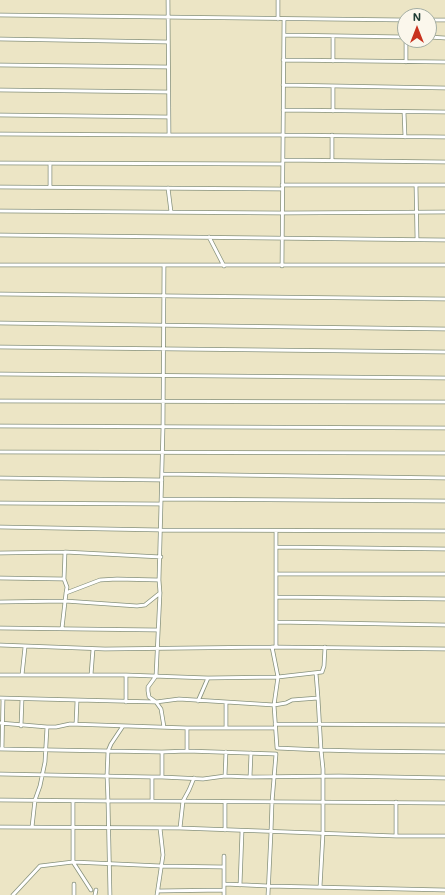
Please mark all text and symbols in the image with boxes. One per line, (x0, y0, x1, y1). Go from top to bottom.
north arrow (397, 8, 437, 48)
text: N (413, 9, 421, 24)

